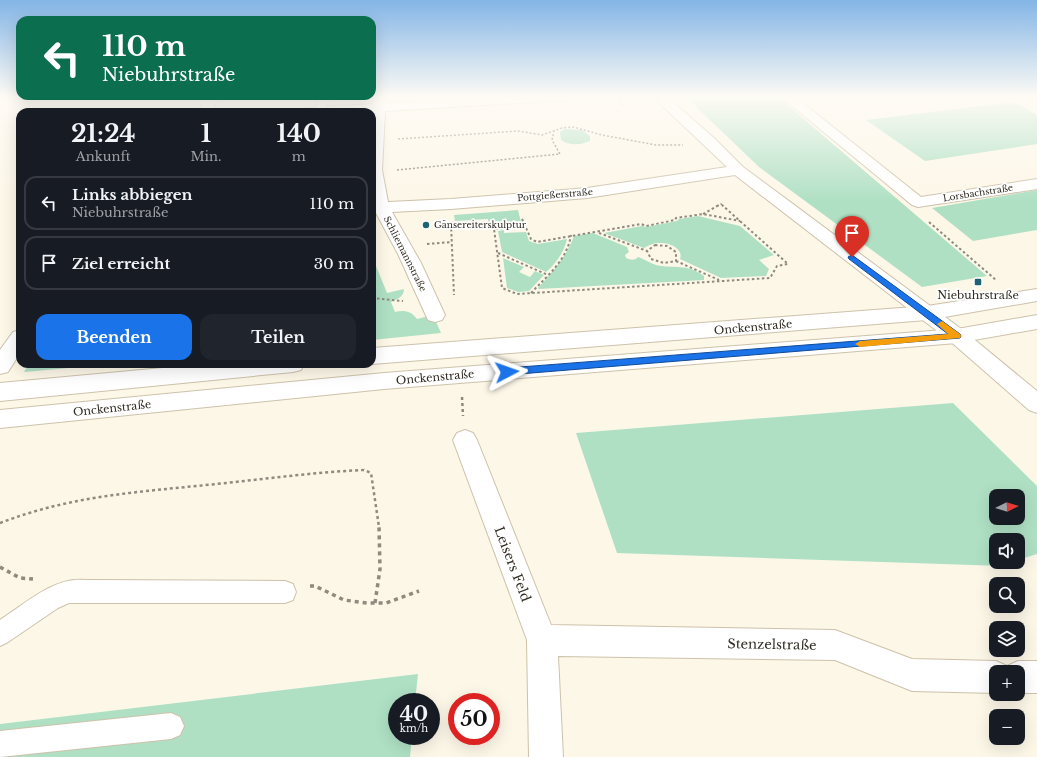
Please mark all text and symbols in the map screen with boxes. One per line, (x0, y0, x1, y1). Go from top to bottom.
text: 110 m (102, 29, 186, 64)
icon: left (36, 32, 88, 84)
text: Niebuhrstraße (102, 64, 235, 86)
text: 21:24 (71, 119, 135, 148)
text: 1 (201, 119, 211, 148)
text: 140 (276, 119, 321, 148)
text: Ankunft (76, 148, 131, 165)
text: Min. (190, 148, 221, 165)
text: m (292, 148, 306, 165)
street label: Lorsbachstraße (942, 182, 1014, 203)
text: Links abbiegen (72, 185, 192, 204)
street label: Pottgießerstraße (517, 186, 593, 203)
icon: left (38, 192, 60, 214)
text: 110 m (310, 194, 354, 213)
text: Niebuhrstraße (72, 204, 168, 221)
street label: Schliemannstraße (382, 214, 429, 293)
pin (835, 216, 869, 257)
place label: Gänsereiterskulptur (434, 219, 527, 230)
marker: Gänsereiterskulptur (421, 220, 431, 230)
icon: arrive (841, 222, 863, 244)
icon: arrive (38, 252, 60, 274)
text: Ziel erreicht (72, 254, 170, 273)
text: 30 m (314, 254, 354, 273)
marker: Niebuhrstraße (973, 277, 983, 287)
place label: Niebuhrstraße (937, 288, 1019, 302)
button: Beenden (36, 314, 192, 360)
button: Teilen (200, 314, 356, 360)
street label: Onckenstraße (713, 317, 793, 337)
position arrow (486, 351, 528, 393)
street label: Onckenstraße (395, 367, 475, 387)
street label: Onckenstraße (72, 397, 152, 419)
north arrow (989, 489, 1025, 525)
map controls (989, 489, 1025, 745)
street label: Leisers Feld (490, 524, 535, 604)
button: sound (989, 533, 1025, 569)
button: search (989, 577, 1025, 613)
button: layers (989, 621, 1025, 657)
street label: Stenzelstraße (727, 635, 817, 654)
button: + (989, 665, 1025, 701)
speed limit sign: 50 (448, 693, 500, 745)
text: 40 (400, 702, 428, 726)
button: − (989, 709, 1025, 745)
text: km/h (400, 722, 428, 735)

